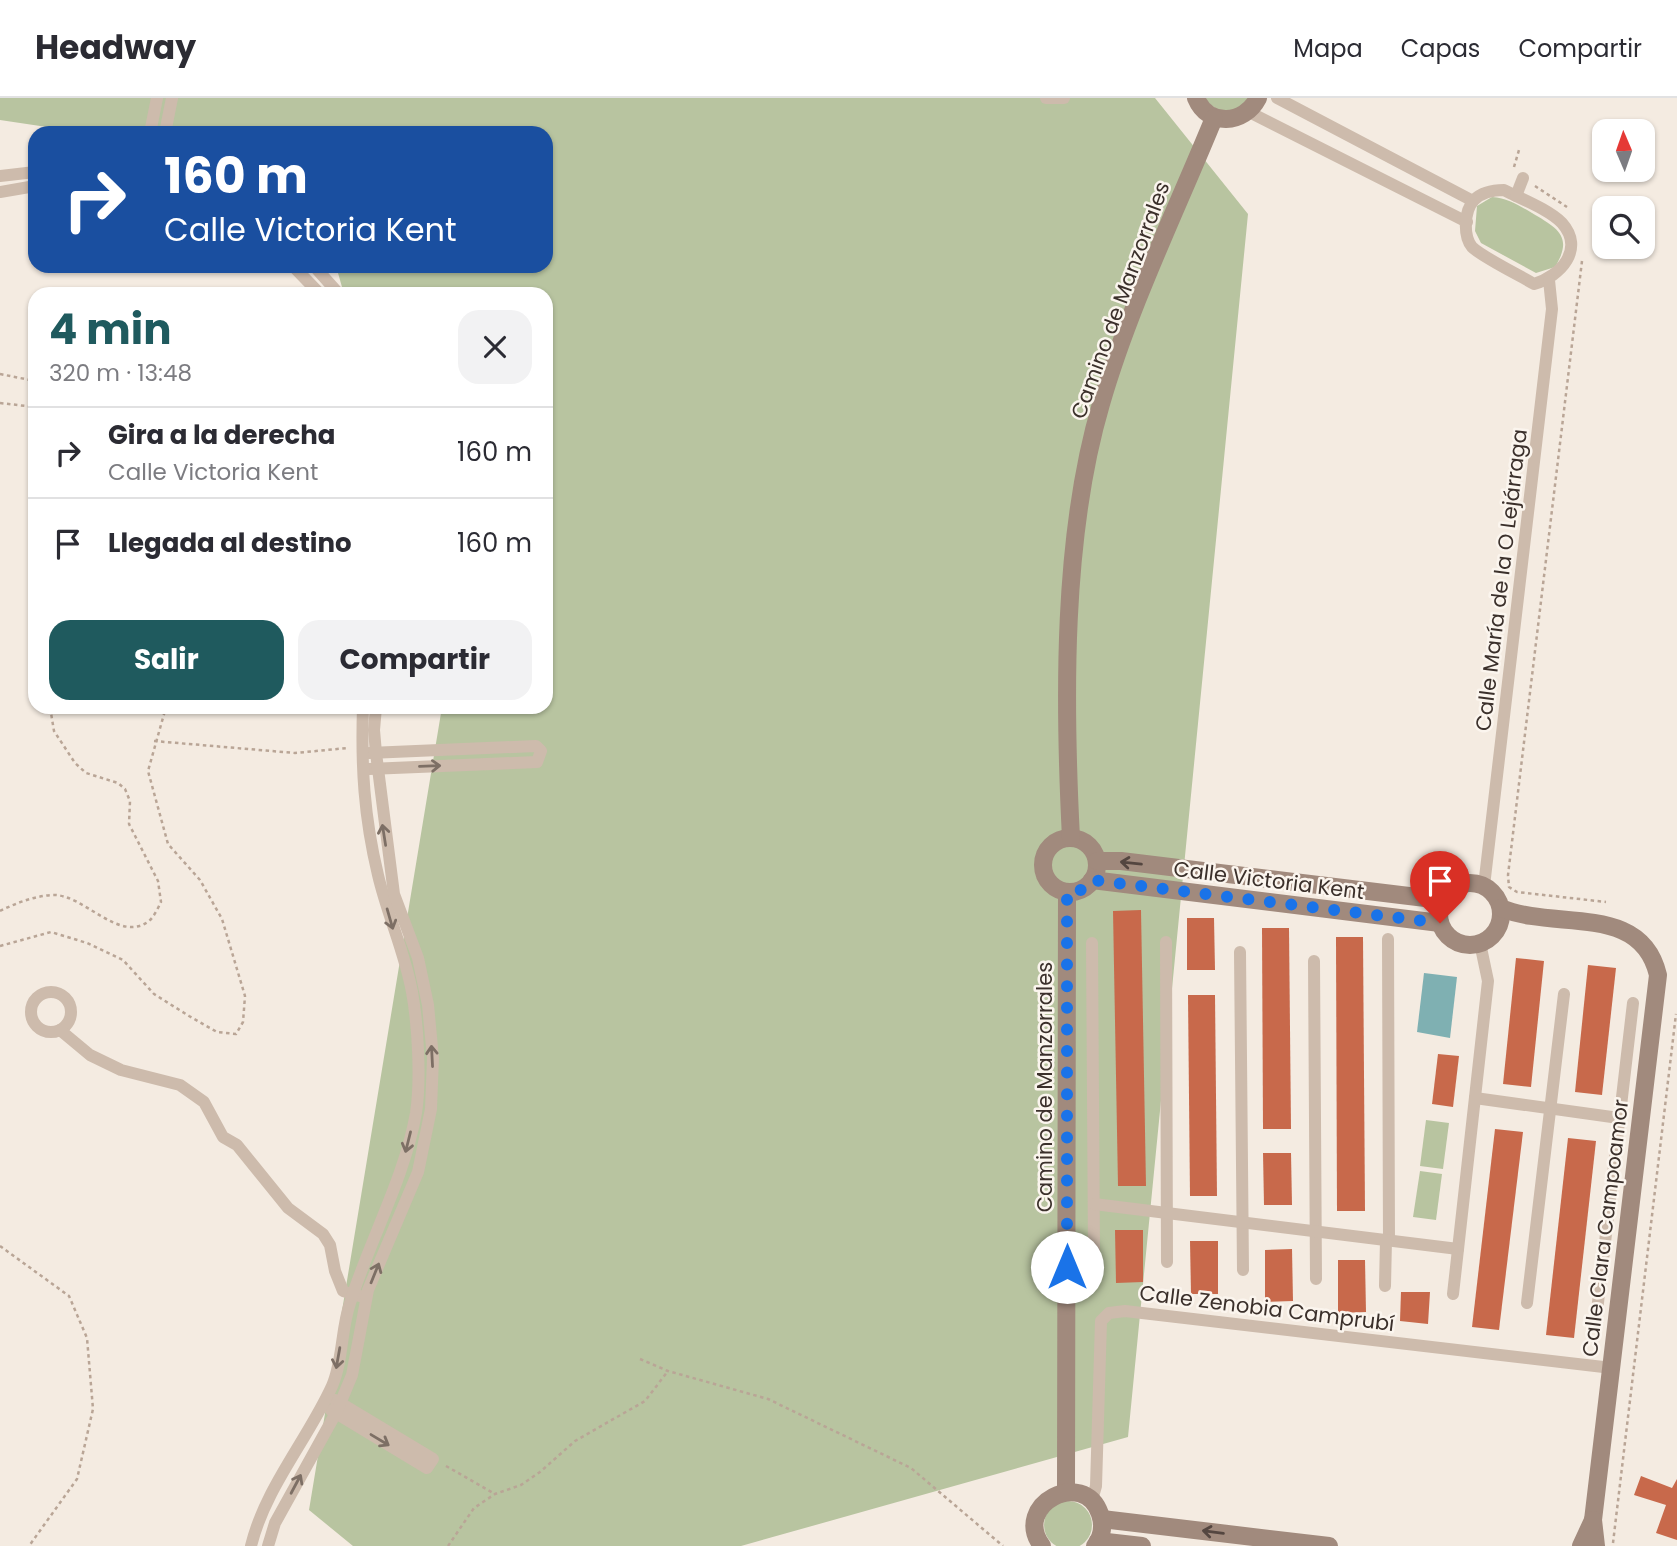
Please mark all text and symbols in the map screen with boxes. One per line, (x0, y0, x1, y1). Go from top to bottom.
text: Headway (35, 24, 196, 71)
text: Mapa (1293, 32, 1363, 65)
text: Capas (1401, 32, 1480, 65)
text: Compartir (1518, 32, 1642, 65)
north arrow (1592, 119, 1656, 182)
map controls (1592, 119, 1655, 259)
text: 160 m (164, 142, 308, 210)
icon: right (49, 154, 140, 245)
street label: Camino de Manzorrales (1064, 177, 1176, 423)
button: search (1592, 196, 1655, 259)
text: Calle Victoria Kent (164, 207, 457, 252)
text: 4 min (49, 300, 172, 359)
button: close (458, 310, 532, 384)
text: 320 m · 13:48 (49, 357, 192, 389)
text: Gira a la derecha (108, 417, 336, 453)
street label: Calle María de la O Lejárraga (1468, 427, 1534, 733)
icon: right (49, 434, 87, 472)
text: 160 m (457, 434, 532, 470)
text: Calle Victoria Kent (108, 456, 318, 488)
icon: arrive (49, 525, 87, 563)
text: Llegada al destino (108, 525, 352, 561)
text: 160 m (457, 525, 532, 561)
button: Salir (49, 620, 284, 700)
button: Compartir (298, 620, 532, 700)
one-way arrow (418, 760, 441, 773)
one-way arrow (377, 824, 390, 847)
pin (1410, 851, 1470, 923)
street label: Calle Victoria Kent (1172, 854, 1366, 906)
one-way arrow (1120, 856, 1142, 869)
icon: arrive (1421, 862, 1459, 900)
one-way arrow (384, 908, 397, 930)
street label: Camino de Manzorrales (1030, 962, 1059, 1212)
one-way arrow (425, 1045, 438, 1068)
street label: Calle Clara Campoamor (1575, 1097, 1635, 1358)
one-way arrow (401, 1130, 414, 1153)
position arrow (1030, 1230, 1104, 1304)
one-way arrow (369, 1263, 382, 1285)
street label: Calle Zenobia Camprubí (1138, 1278, 1396, 1338)
one-way arrow (331, 1346, 344, 1369)
one-way arrow (369, 1433, 389, 1447)
one-way arrow (289, 1474, 303, 1495)
one-way arrow (1202, 1525, 1225, 1538)

